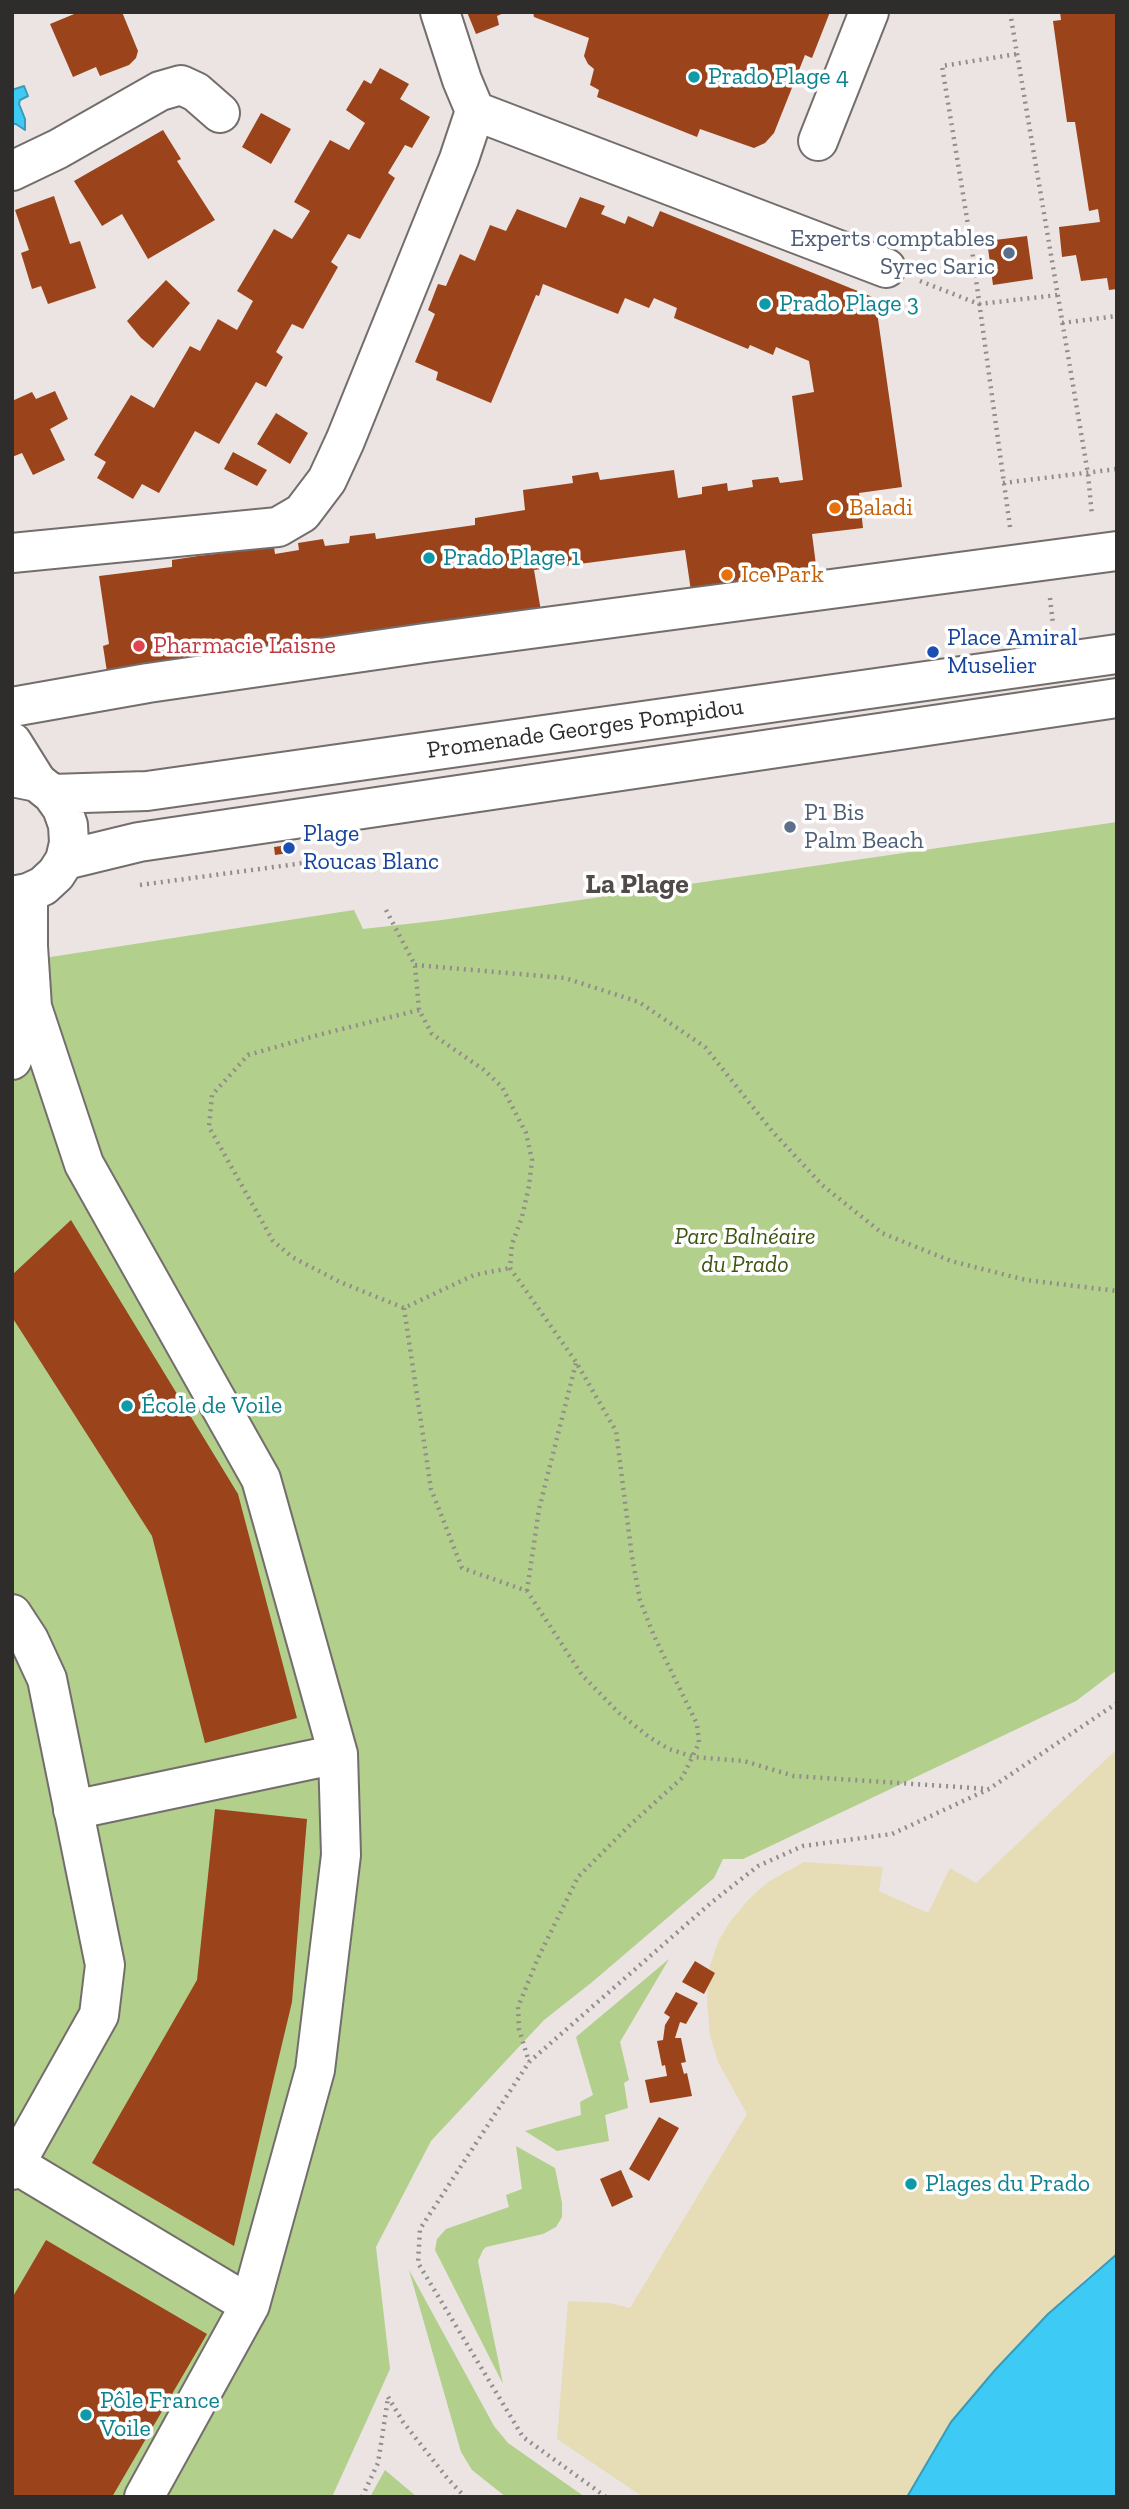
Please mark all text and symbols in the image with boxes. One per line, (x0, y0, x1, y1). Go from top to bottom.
place label: Prado Plage 4 (708, 63, 849, 91)
marker: Prado Plage 4 (686, 69, 702, 85)
place label: Experts comptables Syrec Saric (790, 225, 995, 281)
marker: Experts comptables Syrec Saric (1001, 245, 1017, 261)
place label: Prado Plage 3 (779, 290, 919, 318)
marker: Prado Plage 3 (757, 296, 773, 312)
place label: Baladi (849, 494, 913, 522)
marker: Baladi (827, 500, 843, 516)
place label: Prado Plage 1 (443, 544, 580, 572)
marker: Prado Plage 1 (421, 550, 437, 566)
place label: Ice Park (741, 561, 824, 589)
marker: Ice Park (719, 567, 735, 583)
place label: Place Amiral Muselier (947, 624, 1078, 680)
place label: Pharmacie Laisne (153, 632, 336, 660)
marker: Pharmacie Laisne (131, 638, 147, 654)
marker: Place Amiral Muselier (925, 644, 941, 660)
street label: Promenade Georges Pompidou (425, 693, 745, 765)
place label: P1 Bis Palm Beach (804, 799, 924, 855)
marker: P1 Bis Palm Beach (782, 819, 798, 835)
place label: Plage Roucas Blanc (303, 820, 439, 876)
marker: Plage Roucas Blanc (281, 840, 297, 856)
district label: La Plage (585, 868, 689, 902)
park label: Parc Balnéaire du Prado (674, 1223, 816, 1279)
place label: École de Voile (141, 1392, 282, 1420)
marker: École de Voile (119, 1398, 135, 1414)
place label: Plages du Prado (925, 2170, 1090, 2198)
marker: Plages du Prado (903, 2176, 919, 2192)
place label: Pôle France Voile (100, 2387, 220, 2443)
marker: Pôle France Voile (78, 2407, 94, 2423)

